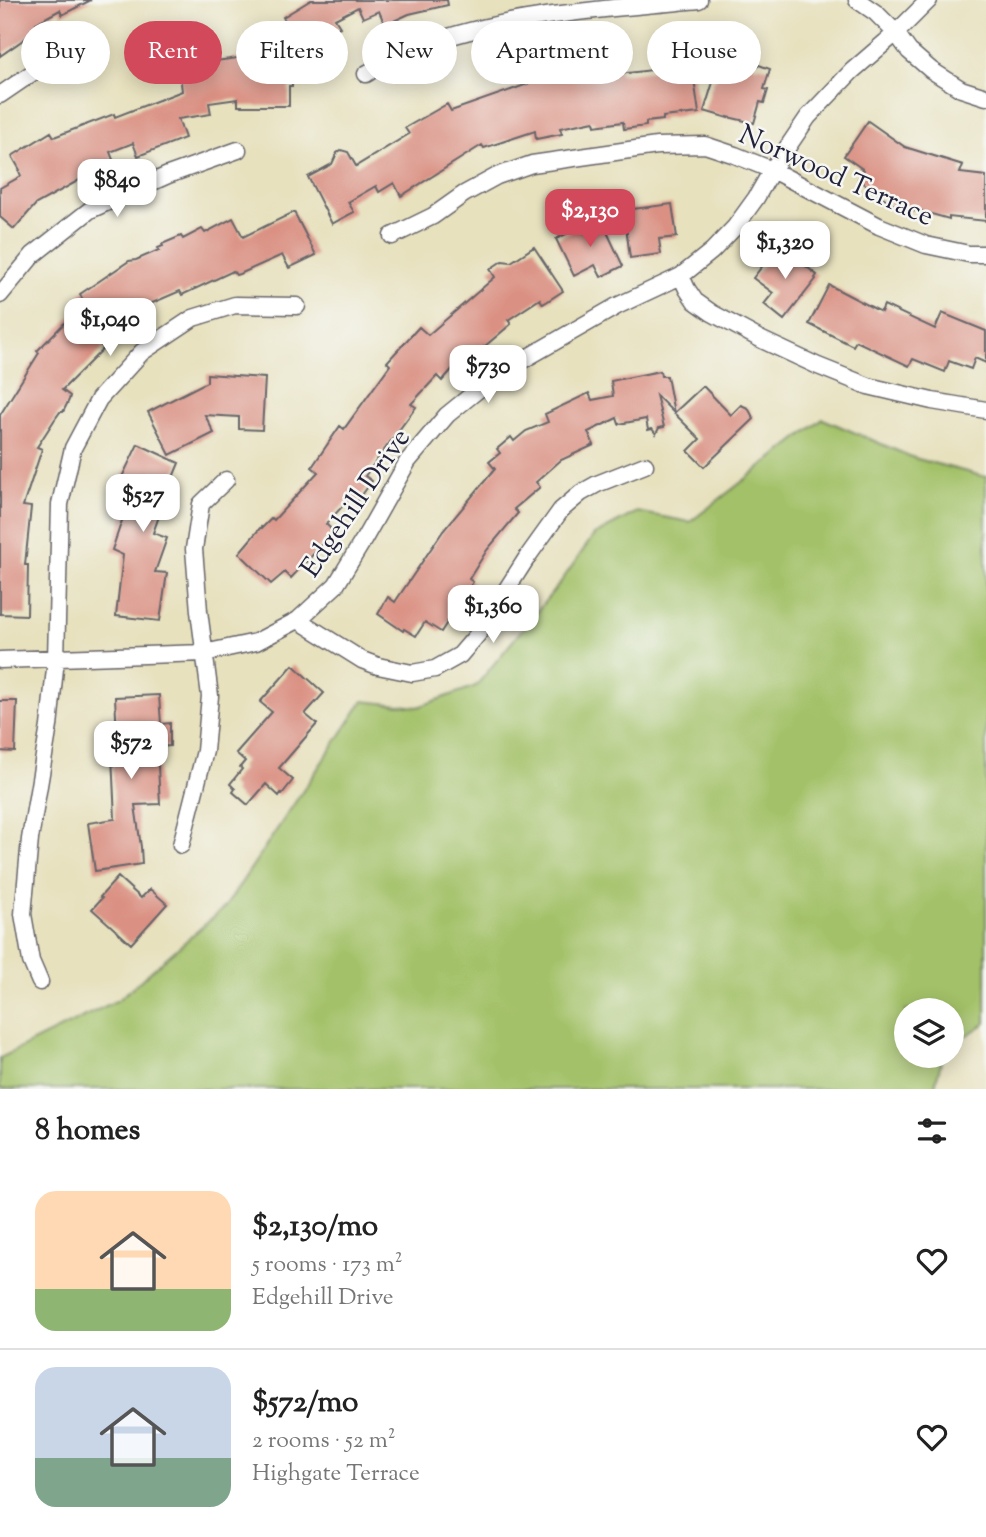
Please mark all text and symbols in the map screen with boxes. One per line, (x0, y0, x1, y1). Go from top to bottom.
chip: Buy (21, 21, 110, 84)
chip: Rent (124, 21, 222, 84)
chip: Filters (236, 21, 348, 84)
chip: New (362, 21, 457, 84)
chip: Apartment (471, 21, 633, 84)
chip: House (647, 21, 761, 84)
street label: Norwood Terrace (732, 116, 940, 238)
pin: $840 (76, 160, 158, 219)
text: $840 (93, 165, 141, 198)
pin: $2,130 (533, 190, 647, 249)
text: $2,130 (561, 195, 619, 228)
pin: $1,320 (728, 222, 842, 281)
text: $1,320 (756, 227, 814, 260)
pin: $1,040 (53, 298, 167, 358)
text: $1,040 (80, 304, 140, 337)
pin: $730 (447, 346, 529, 405)
text: $730 (465, 351, 511, 384)
street label: Edgehill Drive (292, 421, 421, 586)
pin: $527 (102, 475, 184, 534)
text: $527 (122, 480, 164, 513)
pin: $1,360 (436, 586, 550, 645)
text: $1,360 (464, 591, 522, 624)
pin: $572 (90, 722, 172, 781)
text: $572 (110, 727, 152, 760)
map controls (894, 998, 964, 1068)
button: layers (894, 998, 964, 1068)
text: 8 homes (35, 1110, 140, 1153)
icon: filters (913, 1112, 951, 1150)
text: $2,130/mo (252, 1206, 378, 1249)
icon: home (91, 1219, 175, 1303)
icon: heart (913, 1242, 951, 1280)
text: 5 rooms · 173 m² (252, 1249, 403, 1282)
text: Edgehill Drive (252, 1282, 393, 1315)
text: $572/mo (252, 1382, 358, 1425)
icon: home (91, 1395, 175, 1479)
icon: heart (913, 1418, 951, 1456)
text: 2 rooms · 52 m² (252, 1425, 395, 1458)
text: Highgate Terrace (252, 1458, 420, 1491)

